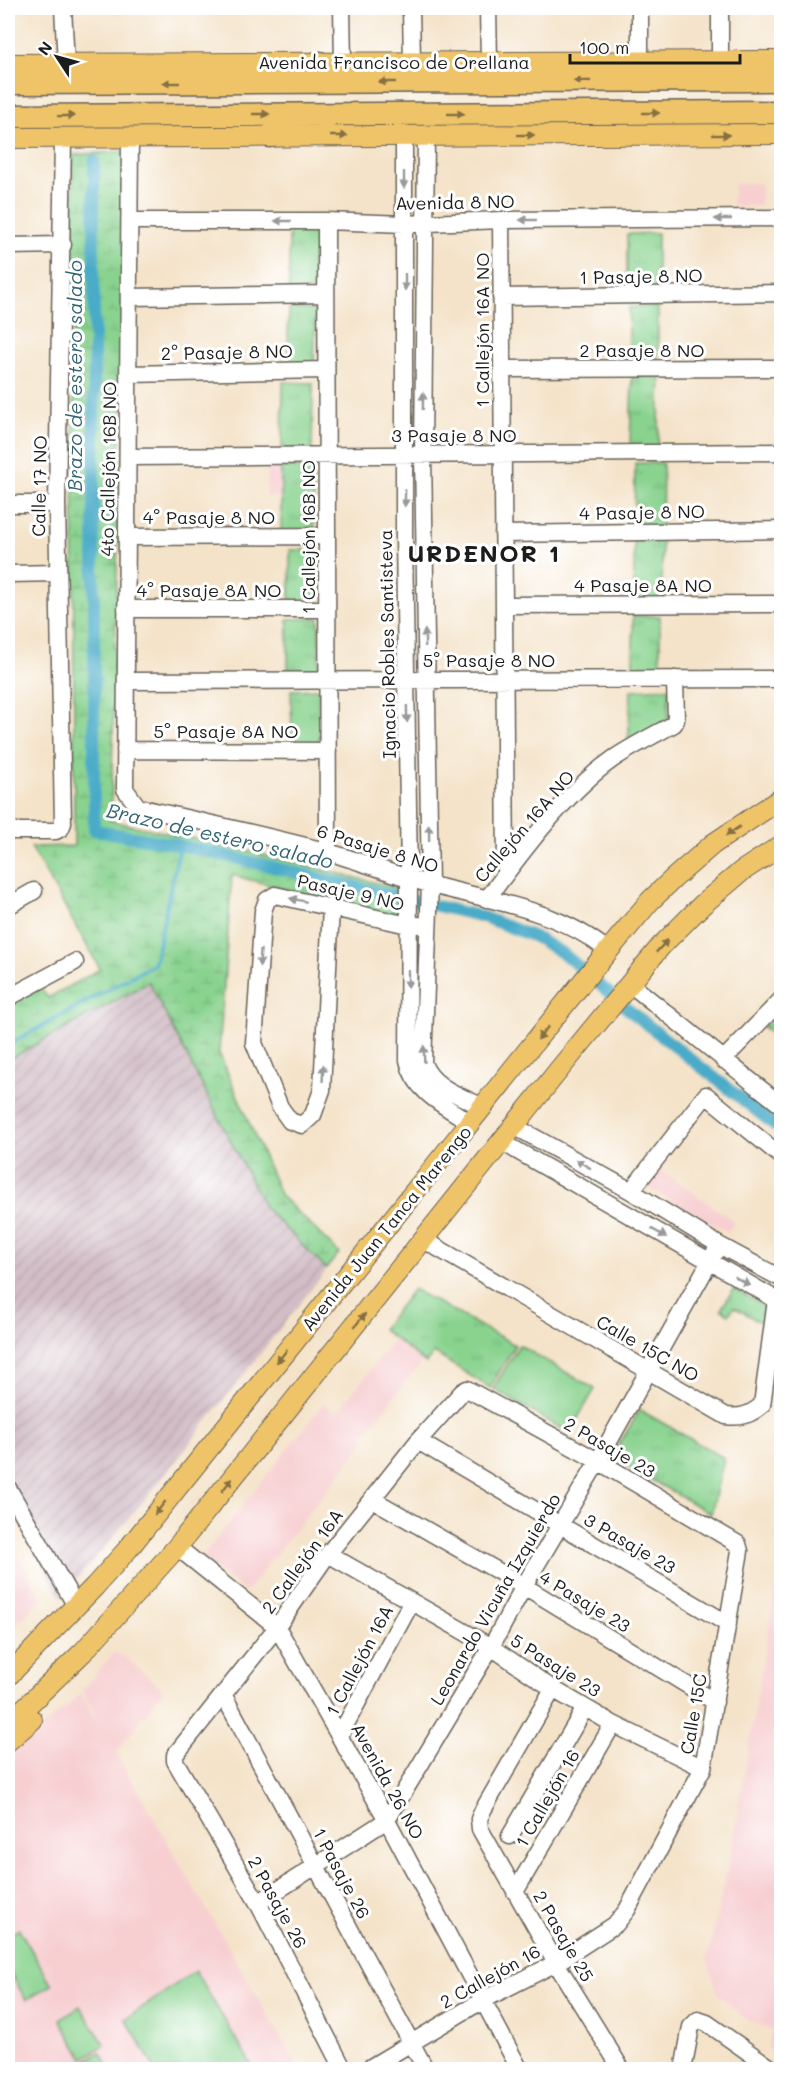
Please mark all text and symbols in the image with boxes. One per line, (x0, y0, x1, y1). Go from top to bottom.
north arrow (27, 27, 87, 87)
scale bar (570, 27, 740, 65)
text: 100 m (579, 35, 629, 59)
text: N (32, 37, 57, 59)
street label: Avenida Francisco de Orellana (258, 50, 530, 74)
one-way arrow (573, 76, 592, 86)
one-way arrow (378, 77, 397, 87)
one-way arrow (162, 78, 181, 88)
one-way arrow (641, 108, 660, 118)
one-way arrow (251, 109, 270, 119)
one-way arrow (446, 109, 465, 118)
one-way arrow (56, 111, 75, 120)
one-way arrow (516, 130, 535, 140)
one-way arrow (711, 130, 730, 140)
one-way arrow (329, 131, 348, 141)
one-way arrow (399, 170, 409, 189)
street label: Avenida 8 NO (395, 189, 515, 215)
one-way arrow (714, 214, 733, 224)
one-way arrow (519, 215, 538, 225)
one-way arrow (273, 216, 292, 226)
street label: 1 Callejón 16A NO (470, 252, 494, 408)
water label: Brazo de estero salado (61, 260, 87, 492)
street label: 1 Pasaje 8 NO (579, 263, 703, 289)
one-way arrow (400, 273, 409, 292)
street label: 2 Pasaje 8 NO (579, 338, 705, 362)
street label: 2° Pasaje 8 NO (161, 339, 293, 365)
street label: 4to Callejón 16B NO (94, 381, 122, 557)
one-way arrow (419, 392, 428, 411)
street label: 3 Pasaje 8 NO (391, 423, 517, 447)
street label: Calle 17 NO (26, 435, 52, 537)
street label: 1 Callejón 16B NO (296, 460, 320, 614)
one-way arrow (400, 489, 410, 508)
street label: 4 Pasaje 8 NO (579, 499, 705, 525)
street label: 4° Pasaje 8 NO (143, 505, 275, 529)
street label: Ignacio Robles Santisteva (373, 529, 401, 759)
district label: URDENOR 1 (407, 537, 561, 568)
street label: 4 Pasaje 8A NO (574, 573, 712, 597)
street label: 4° Pasaje 8A NO (136, 578, 282, 602)
one-way arrow (420, 629, 430, 648)
street label: 5° Pasaje 8 NO (423, 648, 555, 672)
one-way arrow (402, 705, 412, 724)
street label: 5° Pasaje 8A NO (154, 719, 298, 743)
street label: Callejón 16A NO (469, 765, 579, 887)
water label: Brazo de estero salado (104, 796, 336, 874)
street label: 6 Pasaje 8 NO (314, 818, 442, 878)
one-way arrow (424, 824, 433, 843)
one-way arrow (724, 825, 741, 836)
street label: Pasaje 9 NO (295, 868, 407, 916)
one-way arrow (289, 895, 308, 904)
one-way arrow (655, 938, 669, 953)
one-way arrow (255, 948, 264, 967)
one-way arrow (403, 969, 412, 988)
one-way arrow (536, 1025, 549, 1041)
one-way arrow (419, 1045, 428, 1064)
one-way arrow (318, 1063, 328, 1082)
street label: Avenida Juan Tanca Marengo (296, 1120, 477, 1336)
one-way arrow (575, 1159, 591, 1170)
one-way arrow (651, 1228, 667, 1239)
one-way arrow (734, 1276, 751, 1286)
street label: Calle 15C NO (592, 1309, 704, 1387)
one-way arrow (353, 1313, 365, 1328)
one-way arrow (276, 1348, 289, 1364)
street label: 2 Pasaje 23 (560, 1411, 660, 1483)
one-way arrow (221, 1477, 234, 1493)
street label: Leonardo Vicuña Izquierdo (424, 1488, 566, 1709)
one-way arrow (153, 1500, 166, 1516)
street label: 2 Callejón 16A (256, 1504, 348, 1618)
street label: 3 Pasaje 23 (580, 1507, 680, 1579)
street label: 4 Pasaje 23 (535, 1564, 635, 1638)
street label: 1 Callejón 16A (320, 1601, 398, 1719)
street label: 5 Pasaje 23 (506, 1628, 606, 1702)
street label: Calle 15C (674, 1672, 712, 1756)
street label: Avenida 26 NO (346, 1719, 430, 1843)
street label: 1 Callejón 16 (509, 1745, 585, 1851)
street label: 1 Pasaje 26 (308, 1823, 376, 1923)
street label: 2 Pasaje 26 (243, 1852, 313, 1952)
street label: 2 Pasaje 25 (528, 1886, 600, 1986)
street label: 2 Callejón 16 (435, 1938, 545, 2014)

